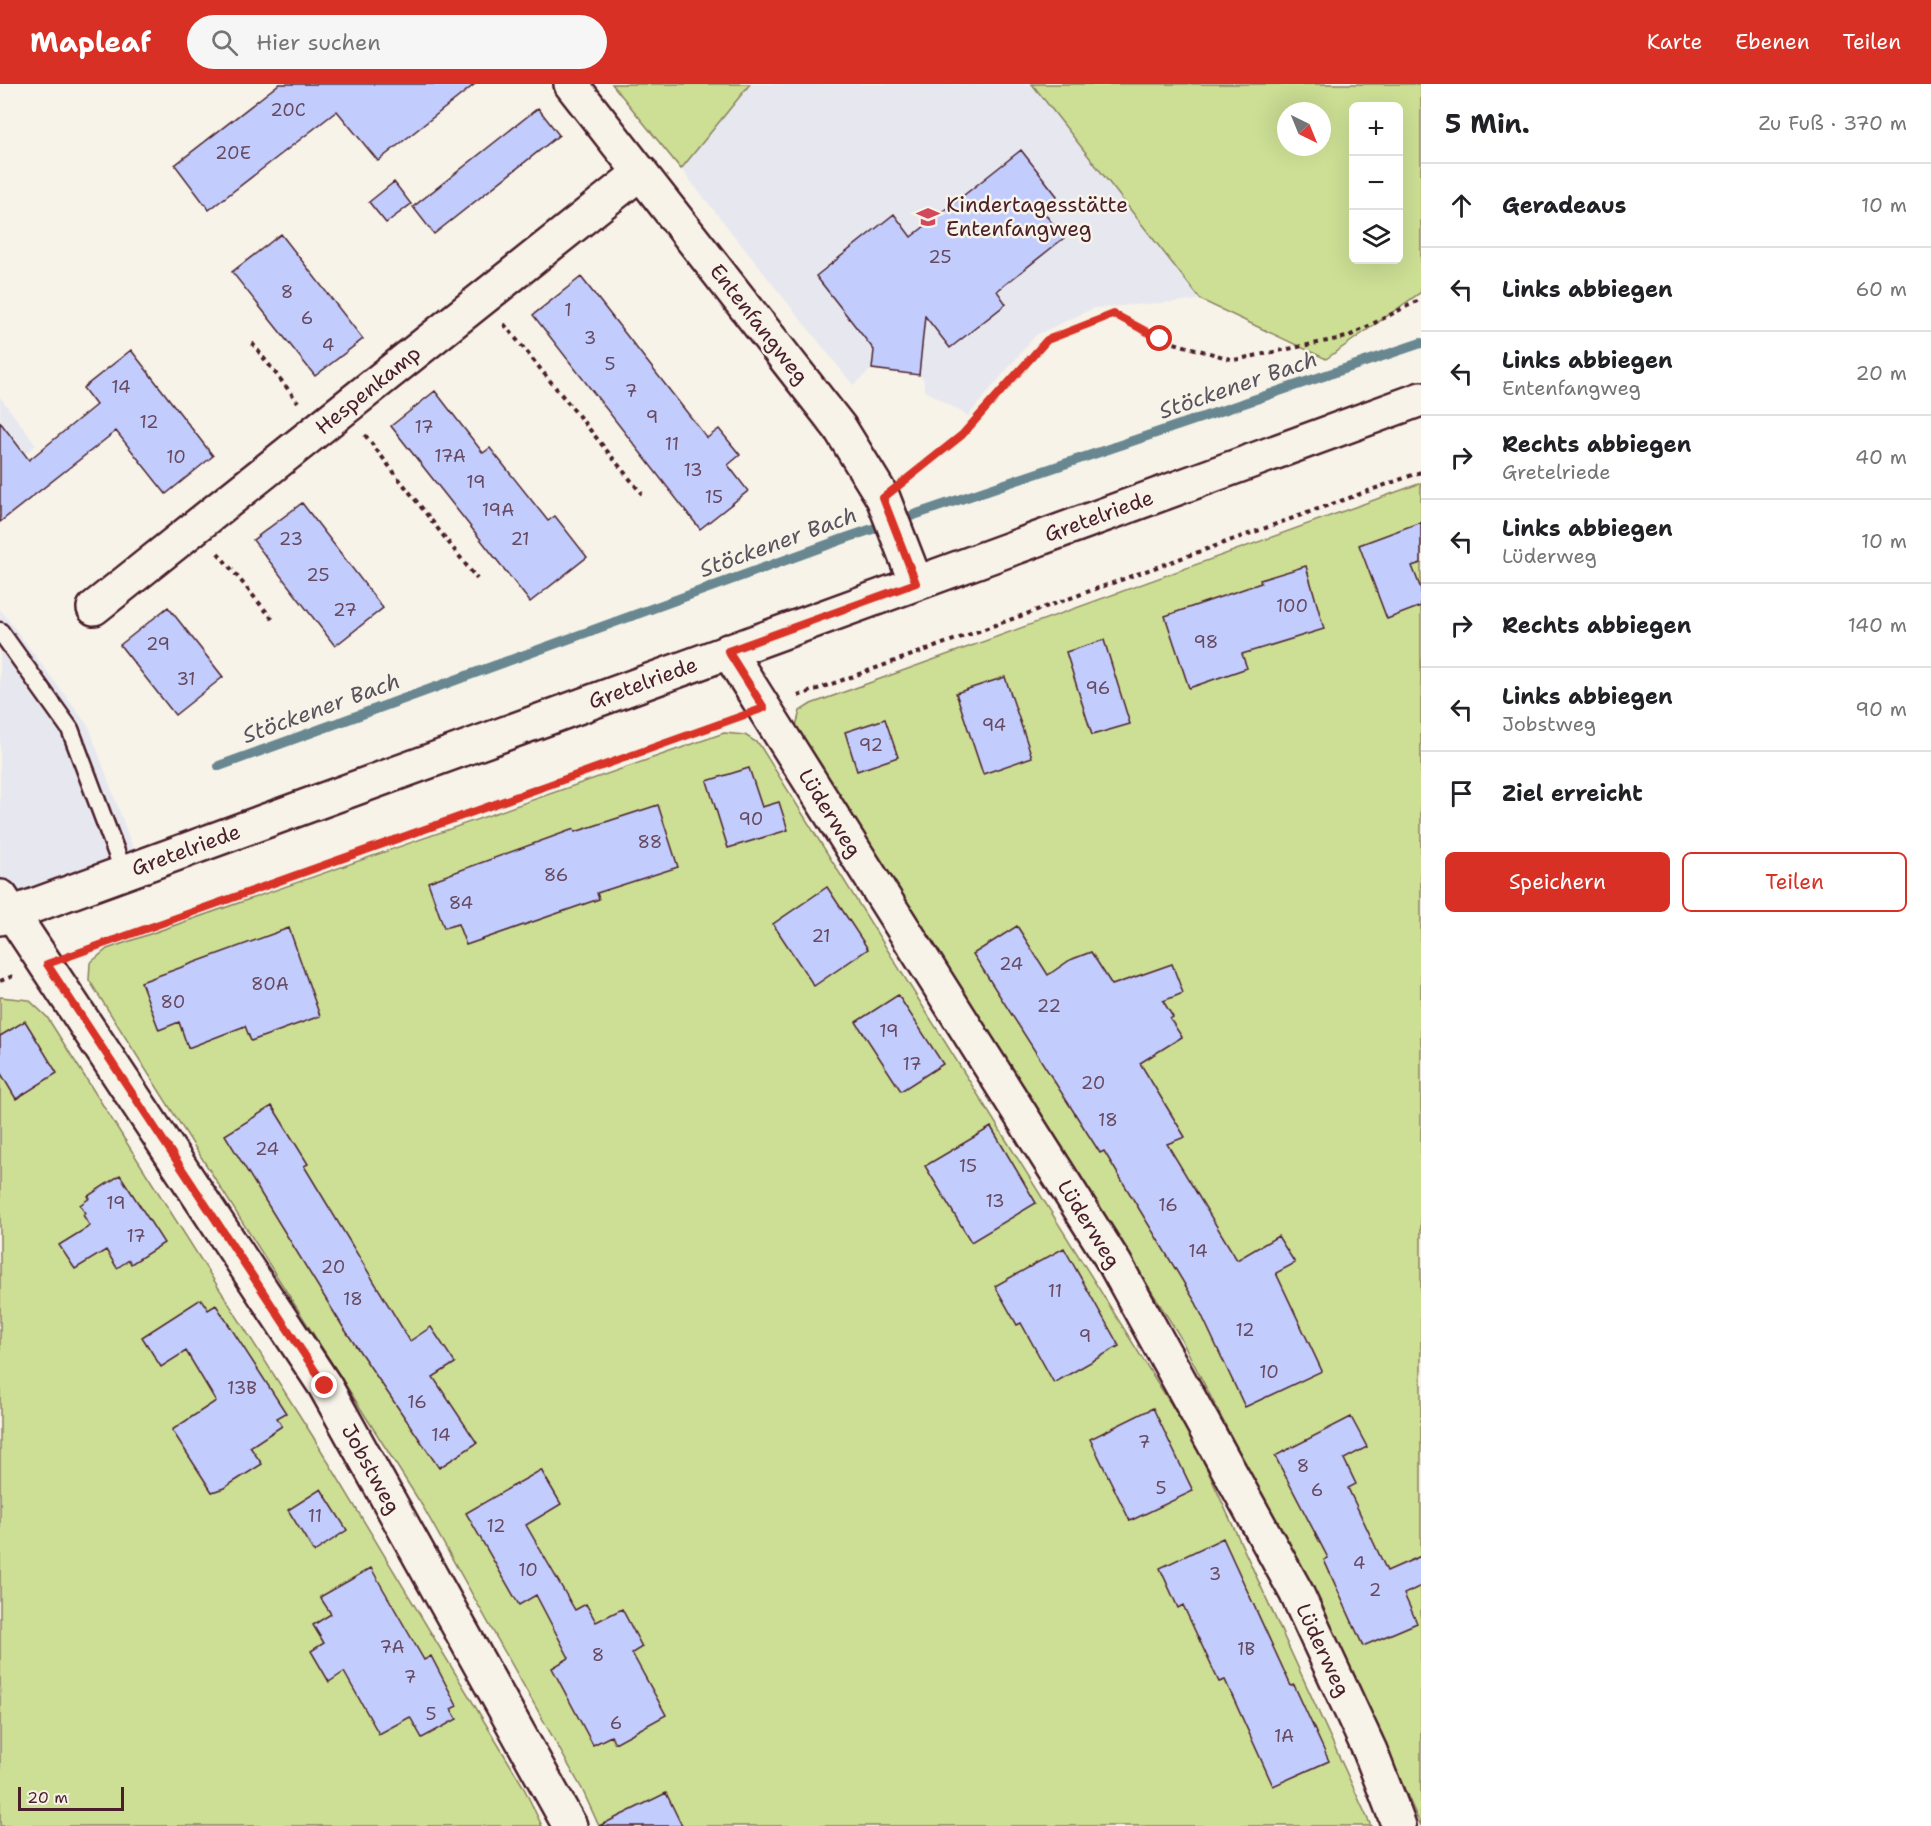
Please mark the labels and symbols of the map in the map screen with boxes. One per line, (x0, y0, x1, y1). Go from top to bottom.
house number: 20C (270, 98, 306, 122)
north arrow (1277, 102, 1331, 156)
house number: 20E (215, 141, 251, 165)
place label: Kindertagesstätte Entenfangweg (946, 191, 1128, 243)
school or university icon: Kindertagesstätte Entenfangweg (915, 204, 941, 230)
house number: 25 (928, 245, 952, 269)
street label: Entenfangweg (703, 258, 815, 390)
house number: 8 (281, 280, 293, 304)
house number: 1 (564, 298, 572, 322)
house number: 6 (301, 306, 313, 330)
route start (1146, 325, 1172, 351)
house number: 3 (584, 326, 596, 350)
house number: 4 (322, 333, 334, 357)
street label: Hespenkamp (310, 339, 426, 441)
water label: Stöckener Bach (1155, 344, 1321, 426)
house number: 5 (604, 352, 616, 376)
house number: 14 (111, 375, 131, 399)
house number: 7 (625, 379, 637, 403)
house number: 9 (646, 405, 658, 429)
house number: 12 (139, 410, 159, 434)
house number: 17 (414, 415, 434, 439)
house number: 11 (665, 432, 679, 456)
house number: 17A (434, 444, 466, 468)
house number: 10 (166, 445, 186, 469)
house number: 13 (683, 458, 703, 482)
house number: 19 (466, 470, 486, 494)
street label: Gretelriede (1041, 483, 1157, 549)
house number: 15 (705, 485, 723, 509)
house number: 19A (482, 498, 514, 522)
water label: Stöckener Bach (695, 500, 861, 584)
house number: 23 (279, 527, 303, 551)
house number: 21 (510, 527, 530, 551)
house number: 25 (306, 563, 330, 587)
house number: 100 (1276, 594, 1308, 618)
house number: 27 (333, 598, 357, 622)
house number: 98 (1194, 630, 1218, 654)
house number: 29 (146, 632, 170, 656)
street label: Gretelriede (585, 650, 701, 716)
water label: Stöckener Bach (238, 666, 404, 750)
house number: 31 (176, 667, 196, 691)
house number: 96 (1086, 676, 1110, 700)
house number: 94 (982, 713, 1006, 737)
house number: 92 (859, 733, 883, 757)
street label: Lüderweg (792, 763, 868, 863)
house number: 90 (739, 807, 763, 831)
street label: Gretelriede (128, 817, 244, 883)
house number: 88 (638, 830, 662, 854)
house number: 86 (544, 863, 568, 887)
house number: 84 (449, 891, 473, 915)
house number: 21 (811, 924, 831, 948)
house number: 24 (999, 952, 1023, 976)
house number: 80A (251, 972, 289, 996)
house number: 80 (161, 990, 185, 1014)
house number: 22 (1037, 994, 1061, 1018)
house number: 19 (879, 1019, 899, 1043)
house number: 17 (902, 1052, 922, 1076)
house number: 20 (1081, 1071, 1105, 1095)
house number: 18 (1098, 1108, 1118, 1132)
house number: 24 (255, 1137, 279, 1161)
house number: 15 (959, 1154, 977, 1178)
street label: Lüderweg (1051, 1174, 1127, 1274)
house number: 13 (985, 1189, 1005, 1213)
house number: 19 (106, 1191, 126, 1215)
house number: 16 (1158, 1193, 1178, 1217)
house number: 17 (126, 1224, 146, 1248)
house number: 14 (1188, 1239, 1208, 1263)
house number: 20 (321, 1255, 345, 1279)
house number: 11 (1048, 1279, 1062, 1303)
house number: 18 (343, 1287, 363, 1311)
house number: 12 (1235, 1318, 1255, 1342)
house number: 9 (1079, 1324, 1091, 1348)
house number: 10 (1259, 1360, 1279, 1384)
route end (311, 1372, 337, 1398)
house number: 13B (227, 1376, 257, 1400)
house number: 16 (407, 1390, 427, 1414)
street label: Jobstweg (335, 1419, 407, 1519)
house number: 14 (431, 1423, 451, 1447)
house number: 7 (1138, 1430, 1150, 1454)
house number: 8 (1297, 1454, 1309, 1478)
house number: 5 (1155, 1476, 1167, 1500)
house number: 6 (1311, 1478, 1323, 1502)
house number: 11 (308, 1504, 322, 1528)
house number: 12 (486, 1514, 506, 1538)
house number: 4 (1353, 1551, 1365, 1575)
house number: 10 (518, 1558, 538, 1582)
house number: 3 (1209, 1562, 1221, 1586)
house number: 2 (1369, 1578, 1381, 1602)
street label: Lüderweg (1289, 1599, 1357, 1701)
house number: 7A (380, 1635, 404, 1659)
house number: 1B (1237, 1637, 1255, 1661)
house number: 8 (592, 1643, 604, 1667)
house number: 7 (404, 1665, 416, 1689)
house number: 5 (425, 1702, 437, 1726)
house number: 6 (610, 1711, 622, 1735)
house number: 1A (1274, 1724, 1294, 1748)
scale bar (18, 1784, 124, 1812)

